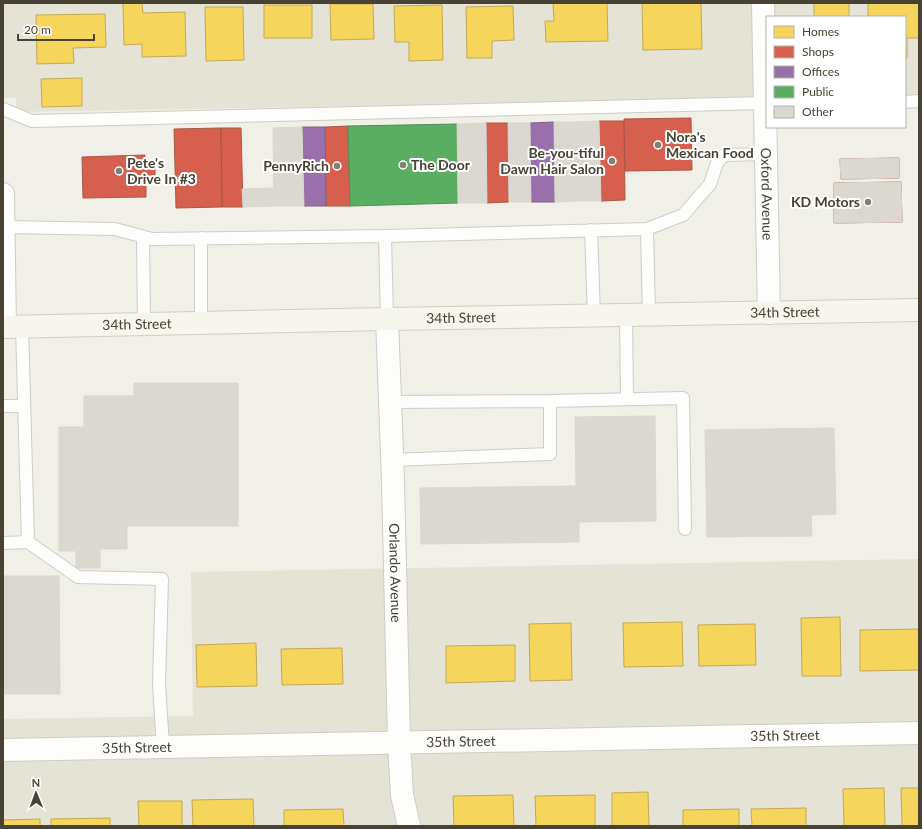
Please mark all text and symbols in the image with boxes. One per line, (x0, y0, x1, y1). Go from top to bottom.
scale bar (18, 16, 94, 42)
legend (766, 16, 906, 128)
text: 20 m (24, 22, 51, 37)
text: Homes (802, 24, 839, 39)
text: Shops (802, 44, 834, 59)
text: Offices (802, 64, 839, 79)
text: Public (802, 84, 834, 99)
text: Other (802, 104, 834, 119)
place label: Nora's Mexican Food (666, 128, 754, 161)
marker: Nora's Mexican Food (653, 140, 663, 150)
place label: Be-you-tiful Dawn Hair Salon (500, 144, 604, 177)
street label: Oxford Avenue (758, 147, 777, 241)
place label: Pete's Drive In #3 (127, 154, 196, 187)
place label: The Door (411, 156, 471, 173)
marker: Be-you-tiful Dawn Hair Salon (607, 156, 617, 166)
place label: PennyRich (263, 157, 329, 174)
marker: The Door (398, 160, 408, 170)
marker: PennyRich (332, 161, 342, 171)
marker: Pete's Drive In #3 (114, 166, 124, 176)
place label: KD Motors (791, 193, 860, 210)
marker: KD Motors (863, 197, 873, 207)
street label: 34th Street (750, 303, 820, 321)
street label: 34th Street (426, 308, 496, 326)
street label: 34th Street (102, 314, 172, 333)
street label: Orlando Avenue (386, 523, 405, 623)
street label: 35th Street (750, 726, 820, 744)
street label: 35th Street (426, 732, 496, 750)
street label: 35th Street (102, 738, 172, 756)
north arrow (16, 773, 56, 813)
text: N (31, 776, 40, 789)

